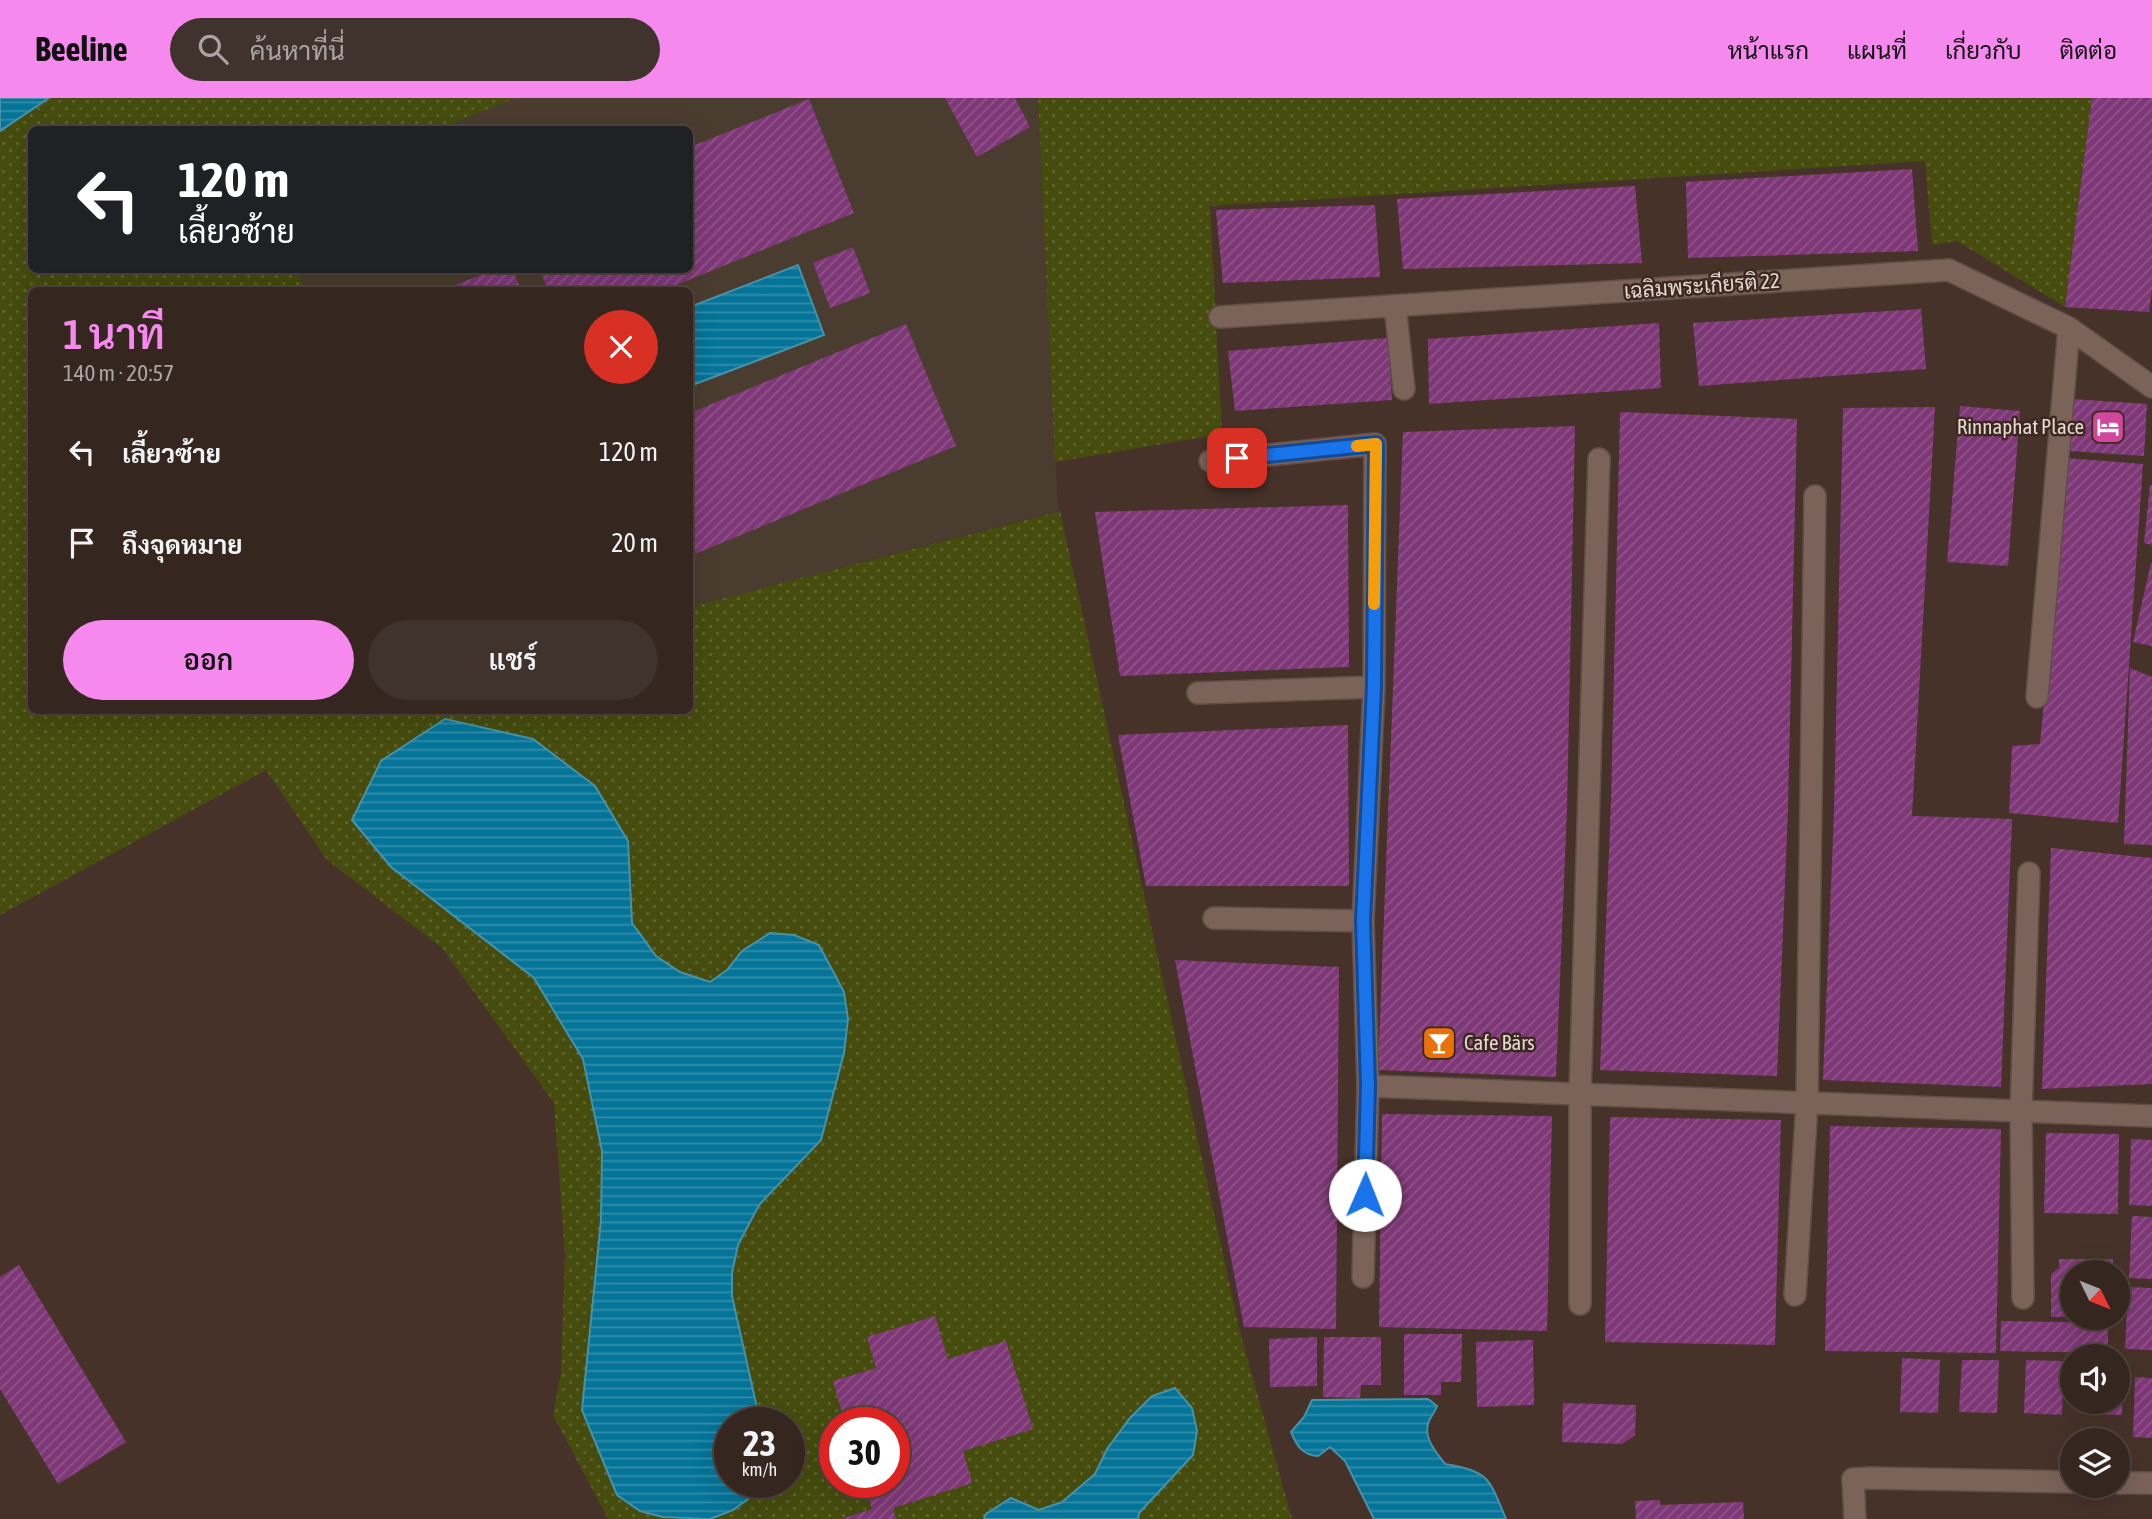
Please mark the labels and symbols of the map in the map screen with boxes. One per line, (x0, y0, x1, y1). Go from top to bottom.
street label: เฉลิมพระเกียรติ 22 (1623, 268, 1781, 302)
hotel icon: Rinnaphat Place (2089, 408, 2127, 446)
place label: Rinnaphat Place (1957, 414, 2084, 438)
pin (1207, 428, 1267, 488)
bar icon: Cafe Bärs (1420, 1024, 1458, 1062)
place label: Cafe Bärs (1464, 1030, 1535, 1054)
position arrow (1328, 1158, 1402, 1232)
north arrow (2060, 1260, 2130, 1330)
speed limit sign: 30 (819, 1407, 910, 1498)

